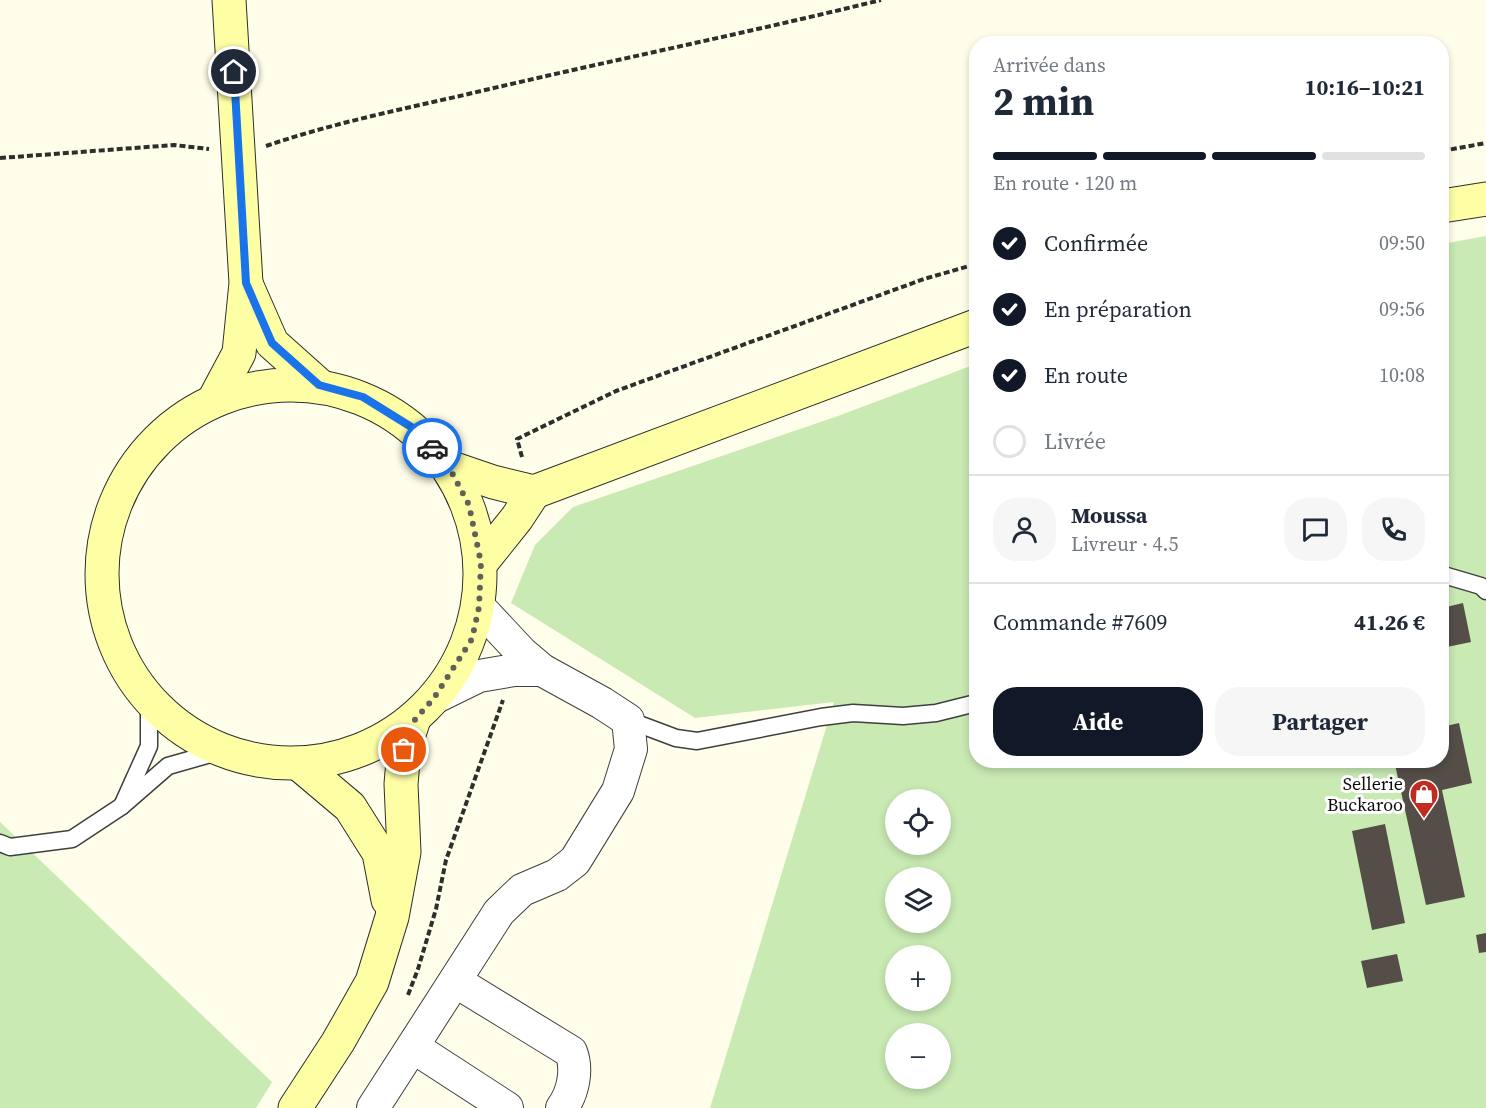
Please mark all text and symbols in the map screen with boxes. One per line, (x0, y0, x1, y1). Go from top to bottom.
pin (208, 46, 259, 97)
text: Arrivée dans (993, 51, 1106, 79)
icon: home (217, 55, 250, 88)
text: 10:16–10:21 (1305, 72, 1425, 102)
text: 2 min (993, 75, 1094, 128)
text: En route · 120 m (993, 169, 1137, 197)
icon: check (993, 227, 1026, 260)
text: Confirmée (1044, 228, 1148, 258)
text: 09:50 (1379, 229, 1425, 257)
icon: check (993, 293, 1026, 326)
text: En préparation (1044, 294, 1192, 324)
text: 09:56 (1379, 295, 1425, 323)
icon: check (993, 359, 1026, 392)
text: En route (1044, 360, 1128, 390)
text: 10:08 (1379, 361, 1425, 389)
courier (402, 418, 462, 478)
text: Livrée (1044, 426, 1106, 456)
icon: car (416, 432, 449, 465)
button: person (993, 498, 1056, 561)
button: chat (1284, 498, 1347, 561)
button: phone (1362, 498, 1425, 561)
text: Moussa (1071, 500, 1147, 530)
text: Livreur · 4.5 (1071, 530, 1179, 558)
text: Commande #7609 (993, 607, 1167, 637)
text: 41.26 € (1354, 607, 1425, 637)
button: Aide (993, 687, 1203, 756)
button: Partager (1215, 687, 1425, 756)
pin (378, 724, 429, 775)
icon: bag (387, 733, 420, 766)
place label: Sellerie Buckaroo (1327, 771, 1403, 817)
shop icon: Sellerie Buckaroo (1408, 778, 1440, 820)
map controls (885, 789, 951, 1089)
button: locate (885, 789, 951, 855)
button: layers (885, 867, 951, 933)
button: + (885, 945, 951, 1011)
button: − (885, 1023, 951, 1089)

